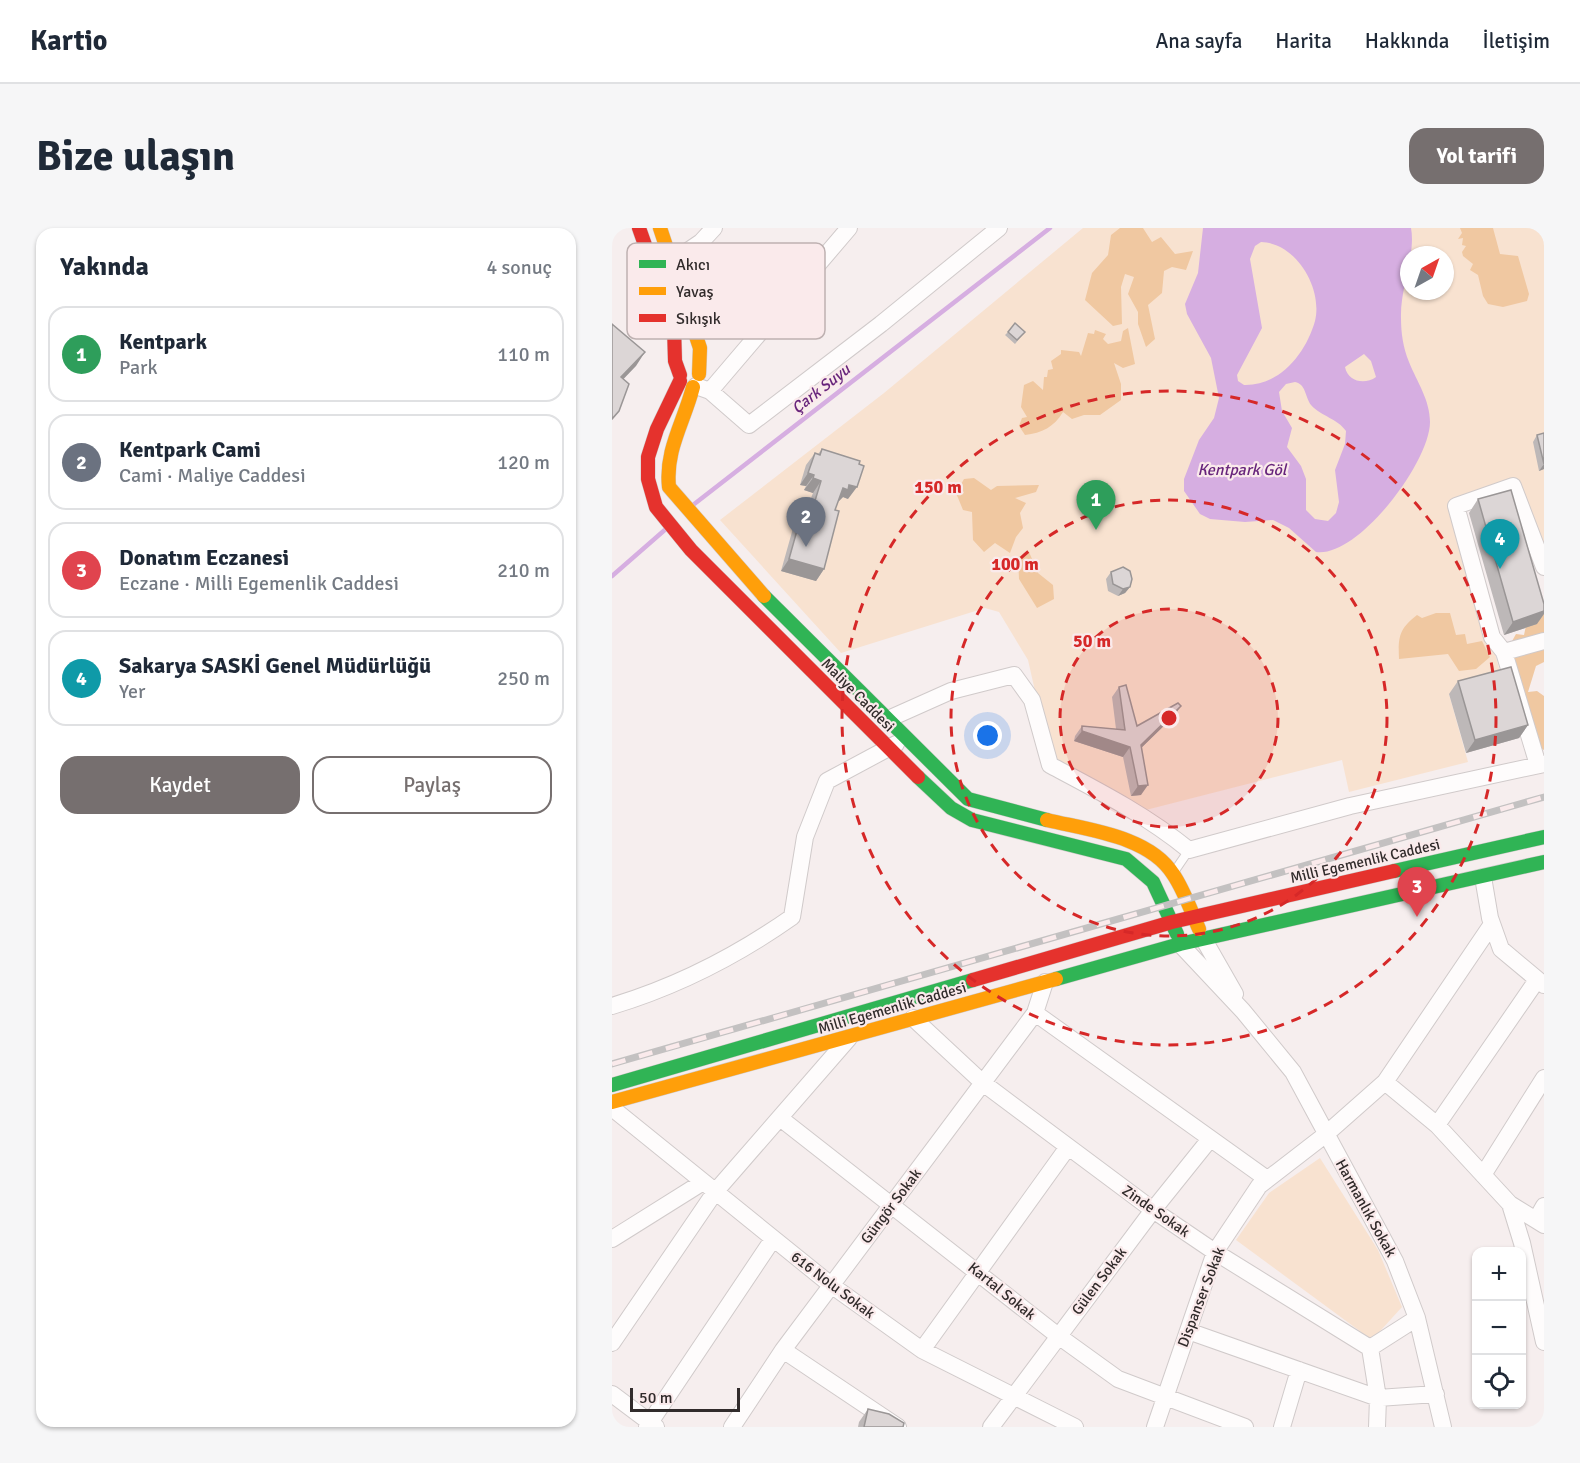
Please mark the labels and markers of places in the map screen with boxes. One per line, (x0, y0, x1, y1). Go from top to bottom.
pin: 1 (1076, 480, 1116, 530)
pin: 2 (786, 498, 826, 547)
pin: 4 (1480, 520, 1520, 569)
centre of rings (1159, 708, 1179, 728)
pin: 3 (1398, 868, 1436, 917)

